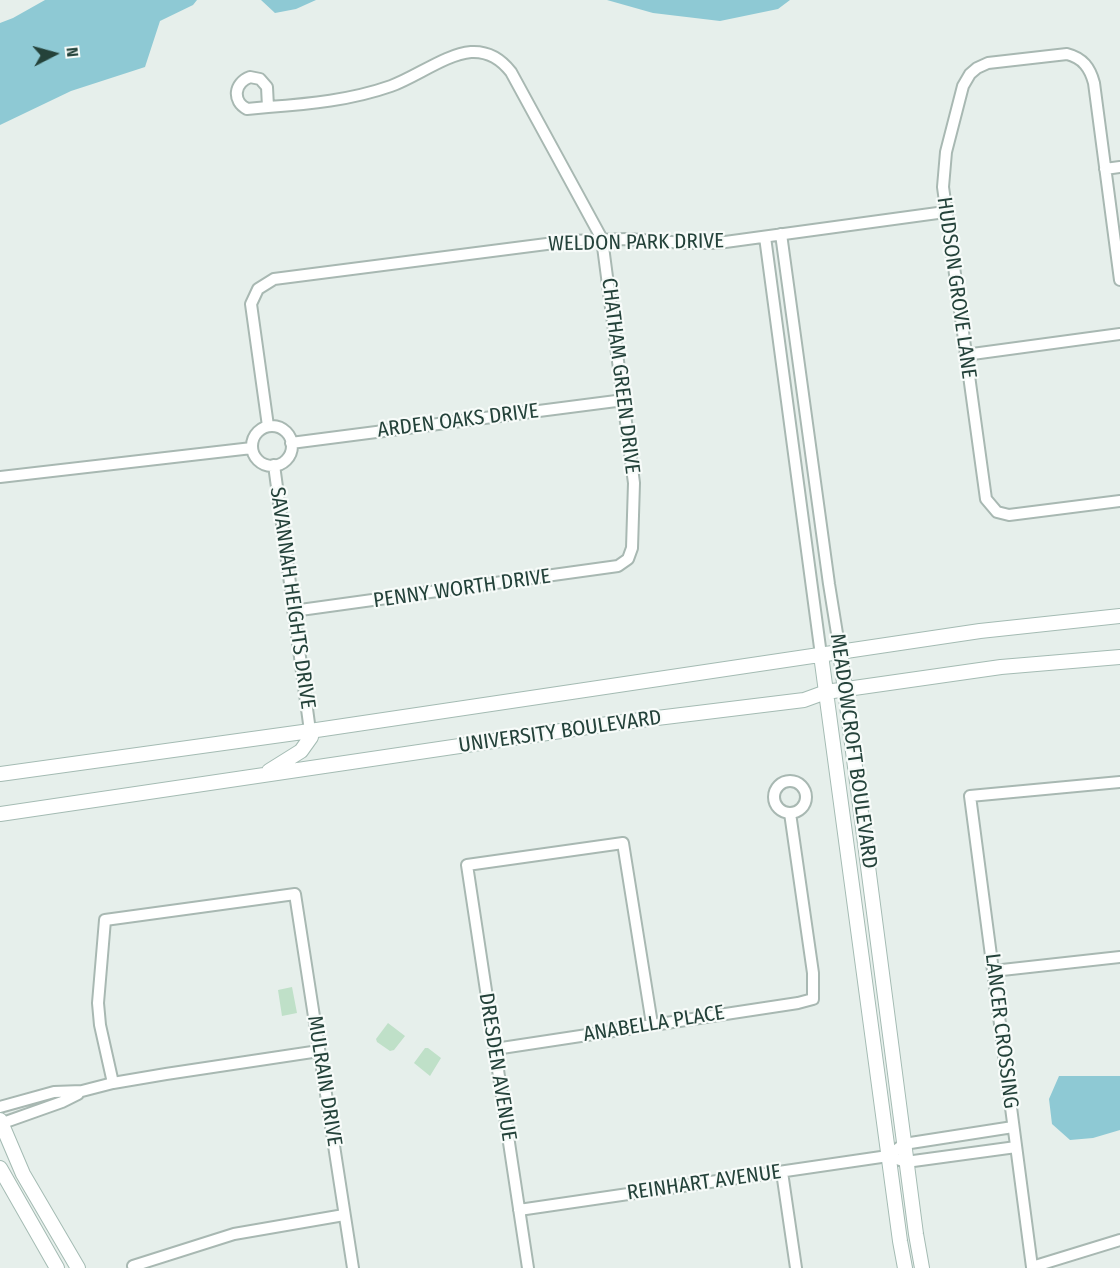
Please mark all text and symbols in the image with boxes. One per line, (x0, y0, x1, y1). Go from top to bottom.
north arrow (24, 24, 84, 84)
text: N (62, 46, 82, 58)
street label: HUDSON GROVE LANE (931, 195, 981, 381)
street label: WELDON PARK DRIVE (548, 229, 724, 257)
street label: CHATHAM GREEN DRIVE (595, 277, 645, 475)
street label: ARDEN OAKS DRIVE (376, 399, 540, 443)
street label: SAVANNAH HEIGHTS DRIVE (264, 485, 320, 711)
street label: PENNY WORTH DRIVE (372, 564, 552, 614)
street label: MEADOWCROFT BOULEVARD (824, 632, 882, 870)
street label: UNIVERSITY BOULEVARD (457, 705, 663, 759)
street label: LANCER CROSSING (979, 952, 1023, 1110)
street label: DRESDEN AVENUE (473, 991, 521, 1143)
street label: ANABELLA PLACE (582, 1000, 726, 1048)
street label: MULRAIN DRIVE (301, 1014, 347, 1148)
street label: REINHART AVENUE (625, 1160, 783, 1206)

